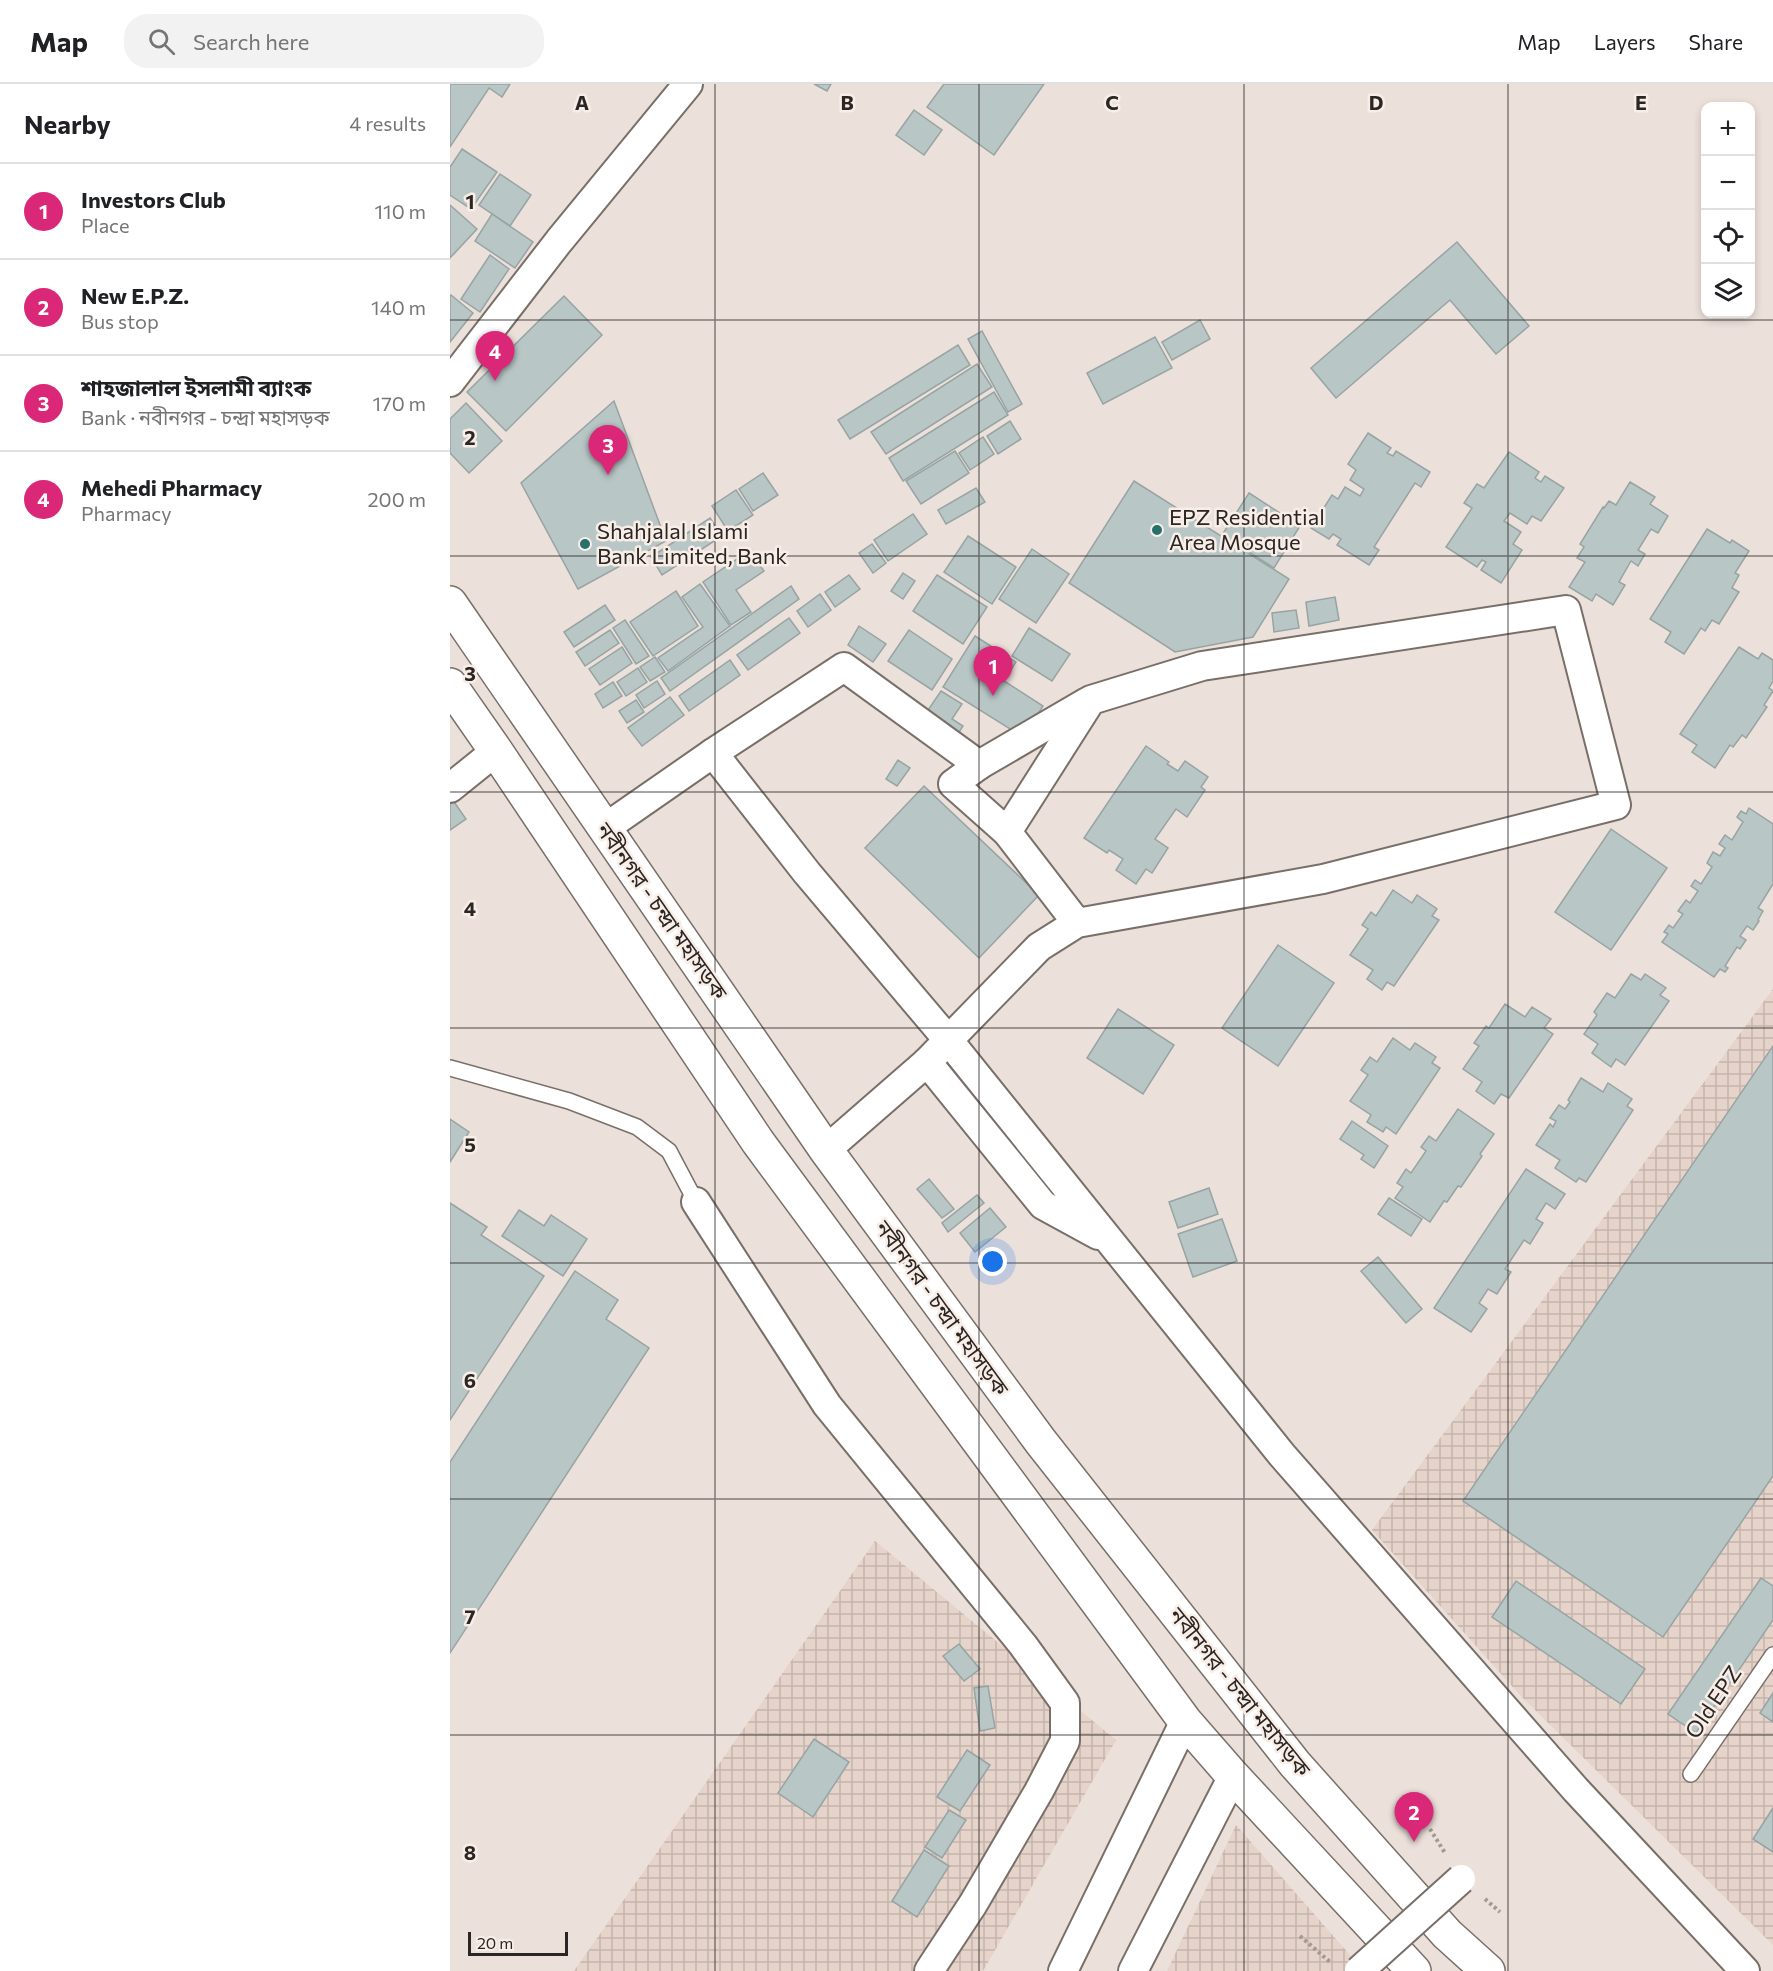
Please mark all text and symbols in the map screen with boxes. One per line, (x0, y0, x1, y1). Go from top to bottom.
search box (124, 14, 544, 68)
text: Map (30, 24, 88, 58)
icon: search (145, 25, 178, 58)
text: Search here (193, 28, 309, 55)
text: Map (1517, 29, 1561, 54)
text: Layers (1594, 29, 1656, 54)
text: Share (1689, 29, 1743, 54)
text: A (575, 90, 589, 114)
text: B (840, 90, 854, 114)
text: C (1105, 90, 1119, 114)
text: D (1369, 90, 1383, 114)
text: E (1635, 90, 1647, 114)
map controls (1701, 102, 1755, 318)
button: + (1701, 102, 1755, 156)
text: Nearby (24, 108, 111, 139)
text: 4 results (349, 111, 426, 135)
button: − (1701, 156, 1755, 210)
text: Investors Club (81, 186, 226, 213)
text: 1 (465, 189, 475, 213)
text: 1 (39, 199, 48, 223)
text: 110 m (375, 199, 426, 223)
button: locate (1701, 210, 1755, 264)
text: Place (81, 213, 130, 237)
button: layers (1701, 264, 1755, 318)
text: New E.P.Z. (81, 282, 189, 309)
text: 2 (38, 295, 49, 319)
text: 140 m (371, 295, 426, 319)
text: Bus stop (81, 309, 159, 333)
pin: 4 (476, 332, 514, 381)
text: শাহজালাল ইসলামী ব্যাংক (81, 374, 312, 401)
text: 3 (38, 391, 49, 415)
text: 170 m (373, 391, 426, 415)
text: Bank · নবীনগর - চন্দ্রা মহাসড়ক (81, 405, 330, 429)
text: 2 (464, 425, 476, 449)
pin: 3 (588, 426, 628, 475)
text: Mehedi Pharmacy (81, 474, 262, 501)
text: 4 (37, 487, 50, 511)
text: 200 m (368, 487, 426, 511)
text: Pharmacy (81, 501, 172, 525)
place label: EPZ Residential Area Mosque (1169, 503, 1325, 555)
place label: Shahjalal Islami Bank Limited, Bank (597, 517, 787, 569)
marker: EPZ Residential Area Mosque (1150, 523, 1164, 537)
marker: Shahjalal Islami Bank Limited, Bank (578, 537, 592, 551)
pin: 1 (974, 646, 1012, 696)
text: 3 (464, 661, 476, 685)
street label: নবীনগর - চন্দ্রা মহাসড়ক (591, 816, 734, 1005)
text: 4 (464, 896, 476, 920)
text: 5 (464, 1132, 476, 1156)
street label: নবীনগর - চন্দ্রা মহাসড়ক (869, 1214, 1015, 1401)
your location (978, 1247, 1007, 1276)
text: 6 (464, 1368, 476, 1392)
street label: নবীনগর - চন্দ্রা মহাসড়ক (1163, 1601, 1317, 1782)
text: 7 (465, 1604, 476, 1628)
street label: Old EPZ (1678, 1660, 1747, 1743)
pin: 2 (1394, 1792, 1434, 1842)
text: 8 (464, 1840, 476, 1864)
scale bar (468, 1929, 568, 1956)
text: 20 m (477, 1933, 513, 1952)

